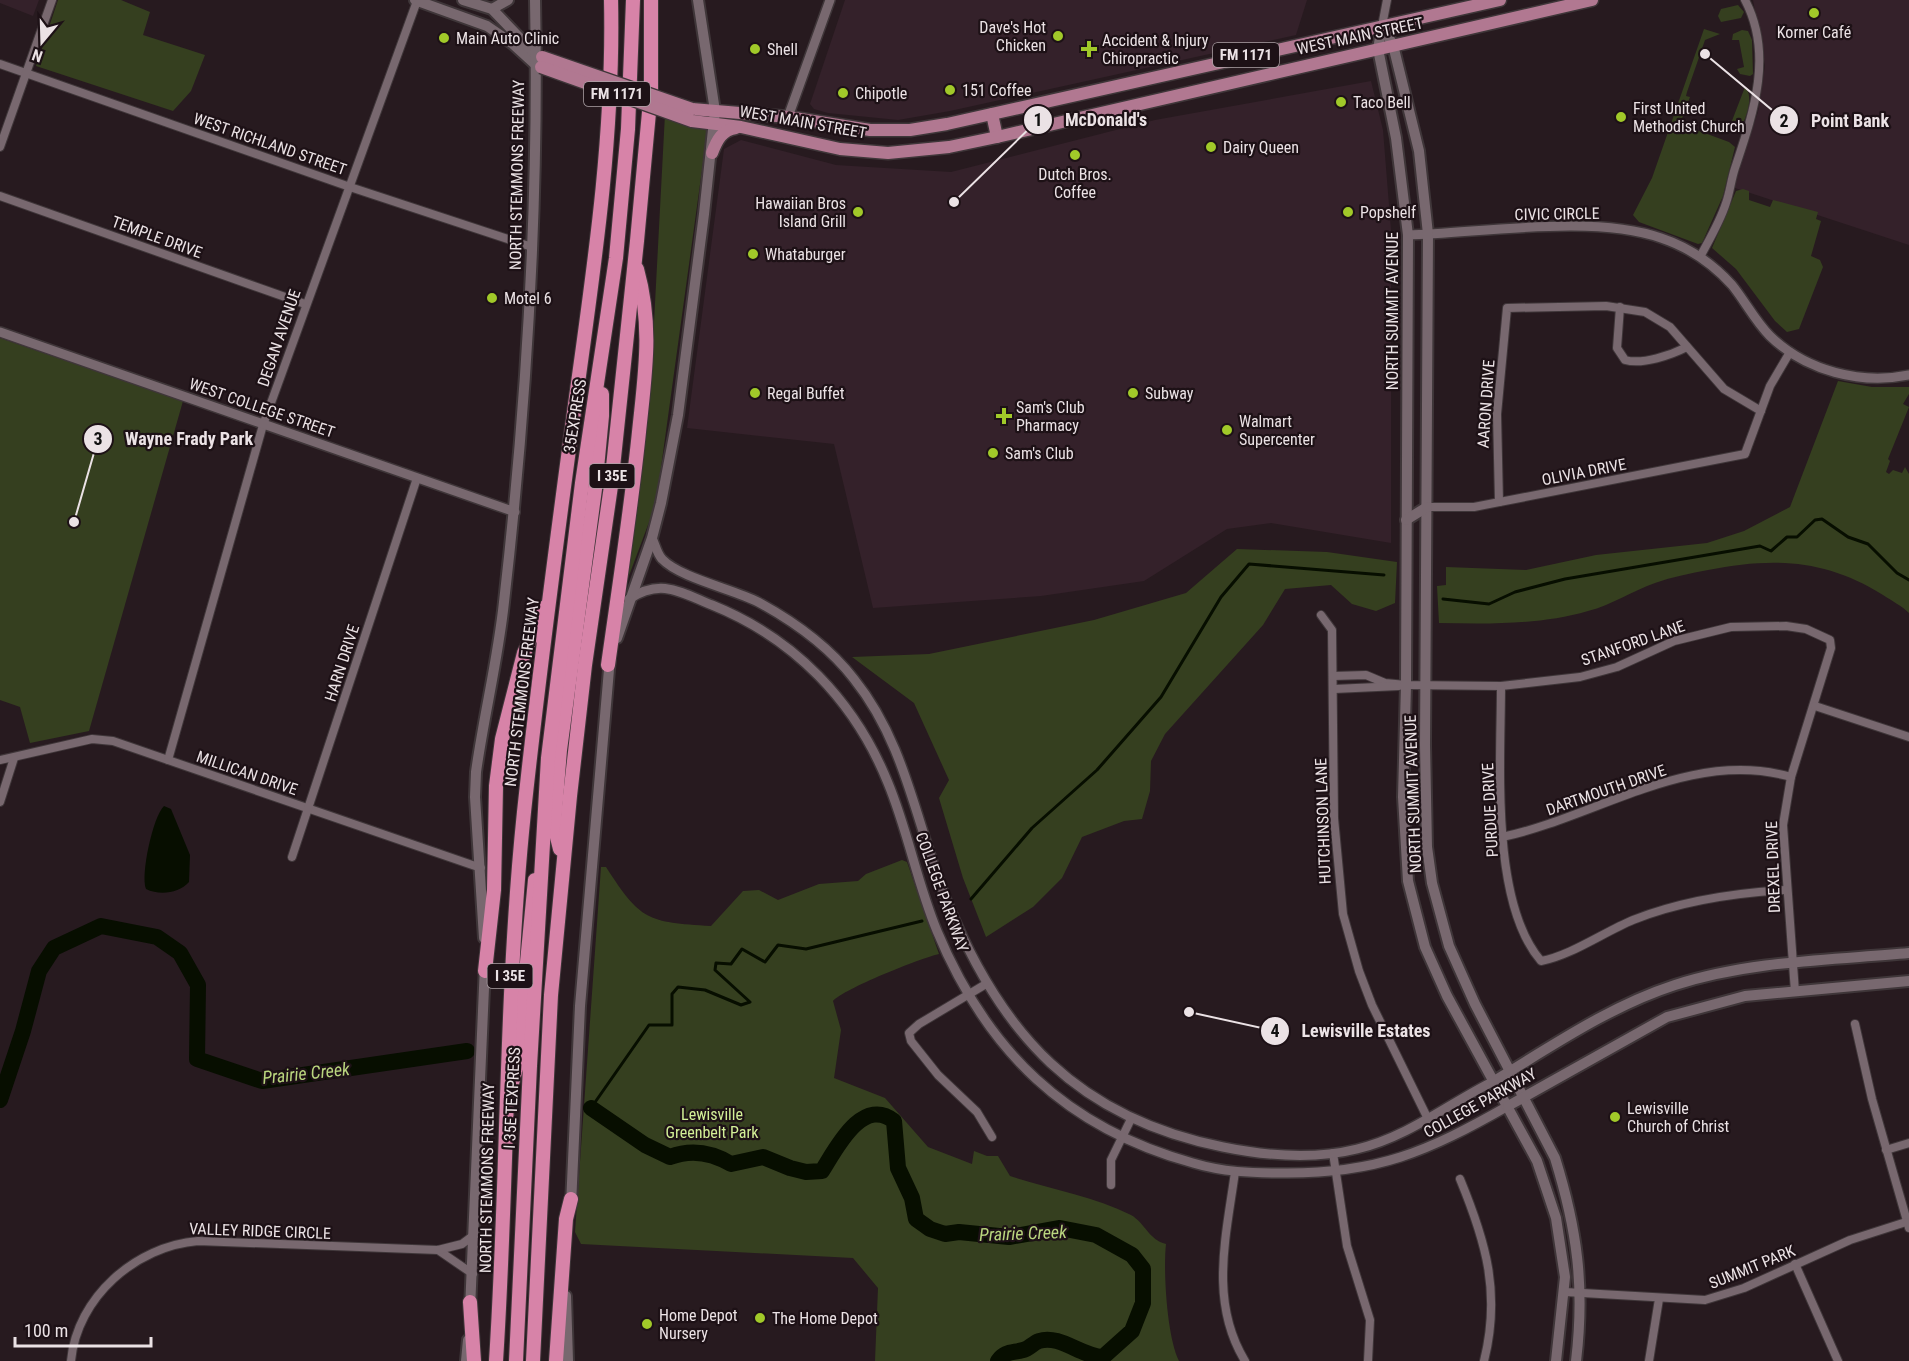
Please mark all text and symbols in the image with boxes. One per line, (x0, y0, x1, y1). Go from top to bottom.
marker: Korner Café (1807, 6, 1821, 20)
north arrow (12, 12, 72, 72)
street label: WEST MAIN STREET (1295, 13, 1425, 59)
place label: Dave's Hot Chicken (979, 18, 1046, 55)
place label: Korner Café (1777, 23, 1851, 42)
place label: Main Auto Clinic (456, 29, 559, 48)
marker: Dave's Hot Chicken (1051, 29, 1065, 43)
marker: Main Auto Clinic (437, 31, 451, 45)
place label: Accident & Injury Chiropractic (1102, 31, 1209, 68)
place label: Shell (767, 40, 798, 59)
marker: Accident & Injury Chiropractic (1080, 40, 1098, 58)
marker: Shell (748, 42, 762, 56)
road number: FM 1171 (1213, 43, 1279, 67)
text: N (30, 45, 45, 66)
street label: NORTH STEMMONS FREEWAY (506, 79, 528, 270)
place label: 151 Coffee (962, 81, 1031, 100)
road number: FM 1171 (584, 82, 650, 106)
marker: 151 Coffee (943, 83, 957, 97)
place label: Chipotle (855, 84, 907, 103)
marker: Chipotle (836, 86, 850, 100)
place label: Taco Bell (1353, 93, 1411, 112)
marker: Taco Bell (1334, 95, 1348, 109)
place label: First United Methodist Church (1633, 99, 1745, 136)
street label: WEST MAIN STREET (738, 101, 868, 143)
callout: McDonald's (1023, 102, 1159, 138)
callout: Point Bank (1769, 102, 1901, 138)
street label: WEST RICHLAND STREET (191, 109, 349, 179)
text: 1 (1033, 109, 1043, 130)
text: McDonald's (1065, 109, 1147, 130)
marker: First United Methodist Church (1614, 110, 1628, 124)
text: 2 (1779, 110, 1789, 131)
text: Point Bank (1811, 110, 1889, 131)
place label: Dairy Queen (1223, 138, 1299, 157)
marker: Dairy Queen (1204, 140, 1218, 154)
marker: Dutch Bros. Coffee (1068, 148, 1082, 162)
place label: Dutch Bros. Coffee (1038, 165, 1112, 202)
place label: Hawaiian Bros Island Grill (755, 194, 846, 231)
place label: Popshelf (1360, 203, 1416, 222)
street label: CIVIC CIRCLE (1514, 204, 1600, 224)
marker: Hawaiian Bros Island Grill (851, 205, 865, 219)
marker: Popshelf (1341, 205, 1355, 219)
street label: TEMPLE DRIVE (109, 212, 205, 262)
street label: NORTH SUMMIT AVENUE (1383, 232, 1402, 390)
place label: Whataburger (765, 245, 846, 264)
marker: Whataburger (746, 247, 760, 261)
street label: DEGAN AVENUE (253, 287, 305, 389)
place label: Motel 6 (504, 289, 552, 308)
marker: Motel 6 (485, 291, 499, 305)
street label: AARON DRIVE (1473, 359, 1499, 449)
street label: WEST COLLEGE STREET (187, 374, 337, 442)
street label: 35EXPRESS (560, 378, 590, 454)
place label: Regal Buffet (767, 384, 845, 403)
place label: Subway (1145, 384, 1194, 403)
marker: Regal Buffet (748, 386, 762, 400)
marker: Subway (1126, 386, 1140, 400)
place label: Sam's Club Pharmacy (1016, 398, 1085, 435)
marker: Sam's Club Pharmacy (997, 409, 1011, 423)
place label: Walmart Supercenter (1239, 412, 1315, 449)
callout: Wayne Frady Park (83, 421, 265, 457)
marker: Walmart Supercenter (1220, 423, 1234, 437)
text: 3 (93, 428, 103, 449)
text: Wayne Frady Park (125, 428, 253, 449)
place label: Sam's Club (1005, 444, 1074, 463)
marker: Sam's Club (986, 446, 1000, 460)
street label: OLIVIA DRIVE (1540, 454, 1628, 490)
road number: I 35E (590, 464, 634, 488)
street label: NORTH STEMMONS FREEWAY (501, 596, 543, 788)
street label: STANFORD LANE (1579, 616, 1687, 670)
street label: HARN DRIVE (321, 622, 363, 704)
street label: NORTH SUMMIT AVENUE (1401, 714, 1425, 874)
street label: MILLICAN DRIVE (194, 747, 300, 799)
street label: HUTCHINSON LANE (1311, 758, 1335, 884)
street label: DARTMOUTH DRIVE (1544, 761, 1668, 819)
street label: PURDUE DRIVE (1478, 762, 1502, 858)
street label: DREXEL DRIVE (1762, 821, 1784, 913)
street label: COLLEGE PARKWAY (912, 830, 973, 955)
road number: I 35E (488, 964, 532, 988)
callout: Lewisville Estates (1260, 1013, 1443, 1049)
text: 4 (1270, 1020, 1280, 1041)
text: Lewisville Estates (1301, 1020, 1431, 1041)
street label: I 35E TEXPRESS (500, 1047, 524, 1149)
water label: Prairie Creek (261, 1058, 352, 1088)
street label: COLLEGE PARKWAY (1420, 1064, 1540, 1142)
street label: NORTH STEMMONS FREEWAY (476, 1082, 498, 1273)
place label: Lewisville Church of Christ (1627, 1099, 1729, 1136)
park label: Lewisville Greenbelt Park (666, 1105, 759, 1142)
marker: Lewisville Church of Christ (1608, 1110, 1622, 1124)
street label: VALLEY RIDGE CIRCLE (189, 1219, 331, 1243)
water label: Prairie Creek (979, 1221, 1068, 1245)
street label: SUMMIT PARK (1706, 1241, 1798, 1293)
place label: Home Depot Nursery (659, 1306, 738, 1343)
place label: The Home Depot (772, 1309, 878, 1328)
scale bar (15, 1310, 152, 1348)
marker: The Home Depot (753, 1311, 767, 1325)
marker: Home Depot Nursery (640, 1317, 654, 1331)
text: 100 m (24, 1320, 68, 1341)

